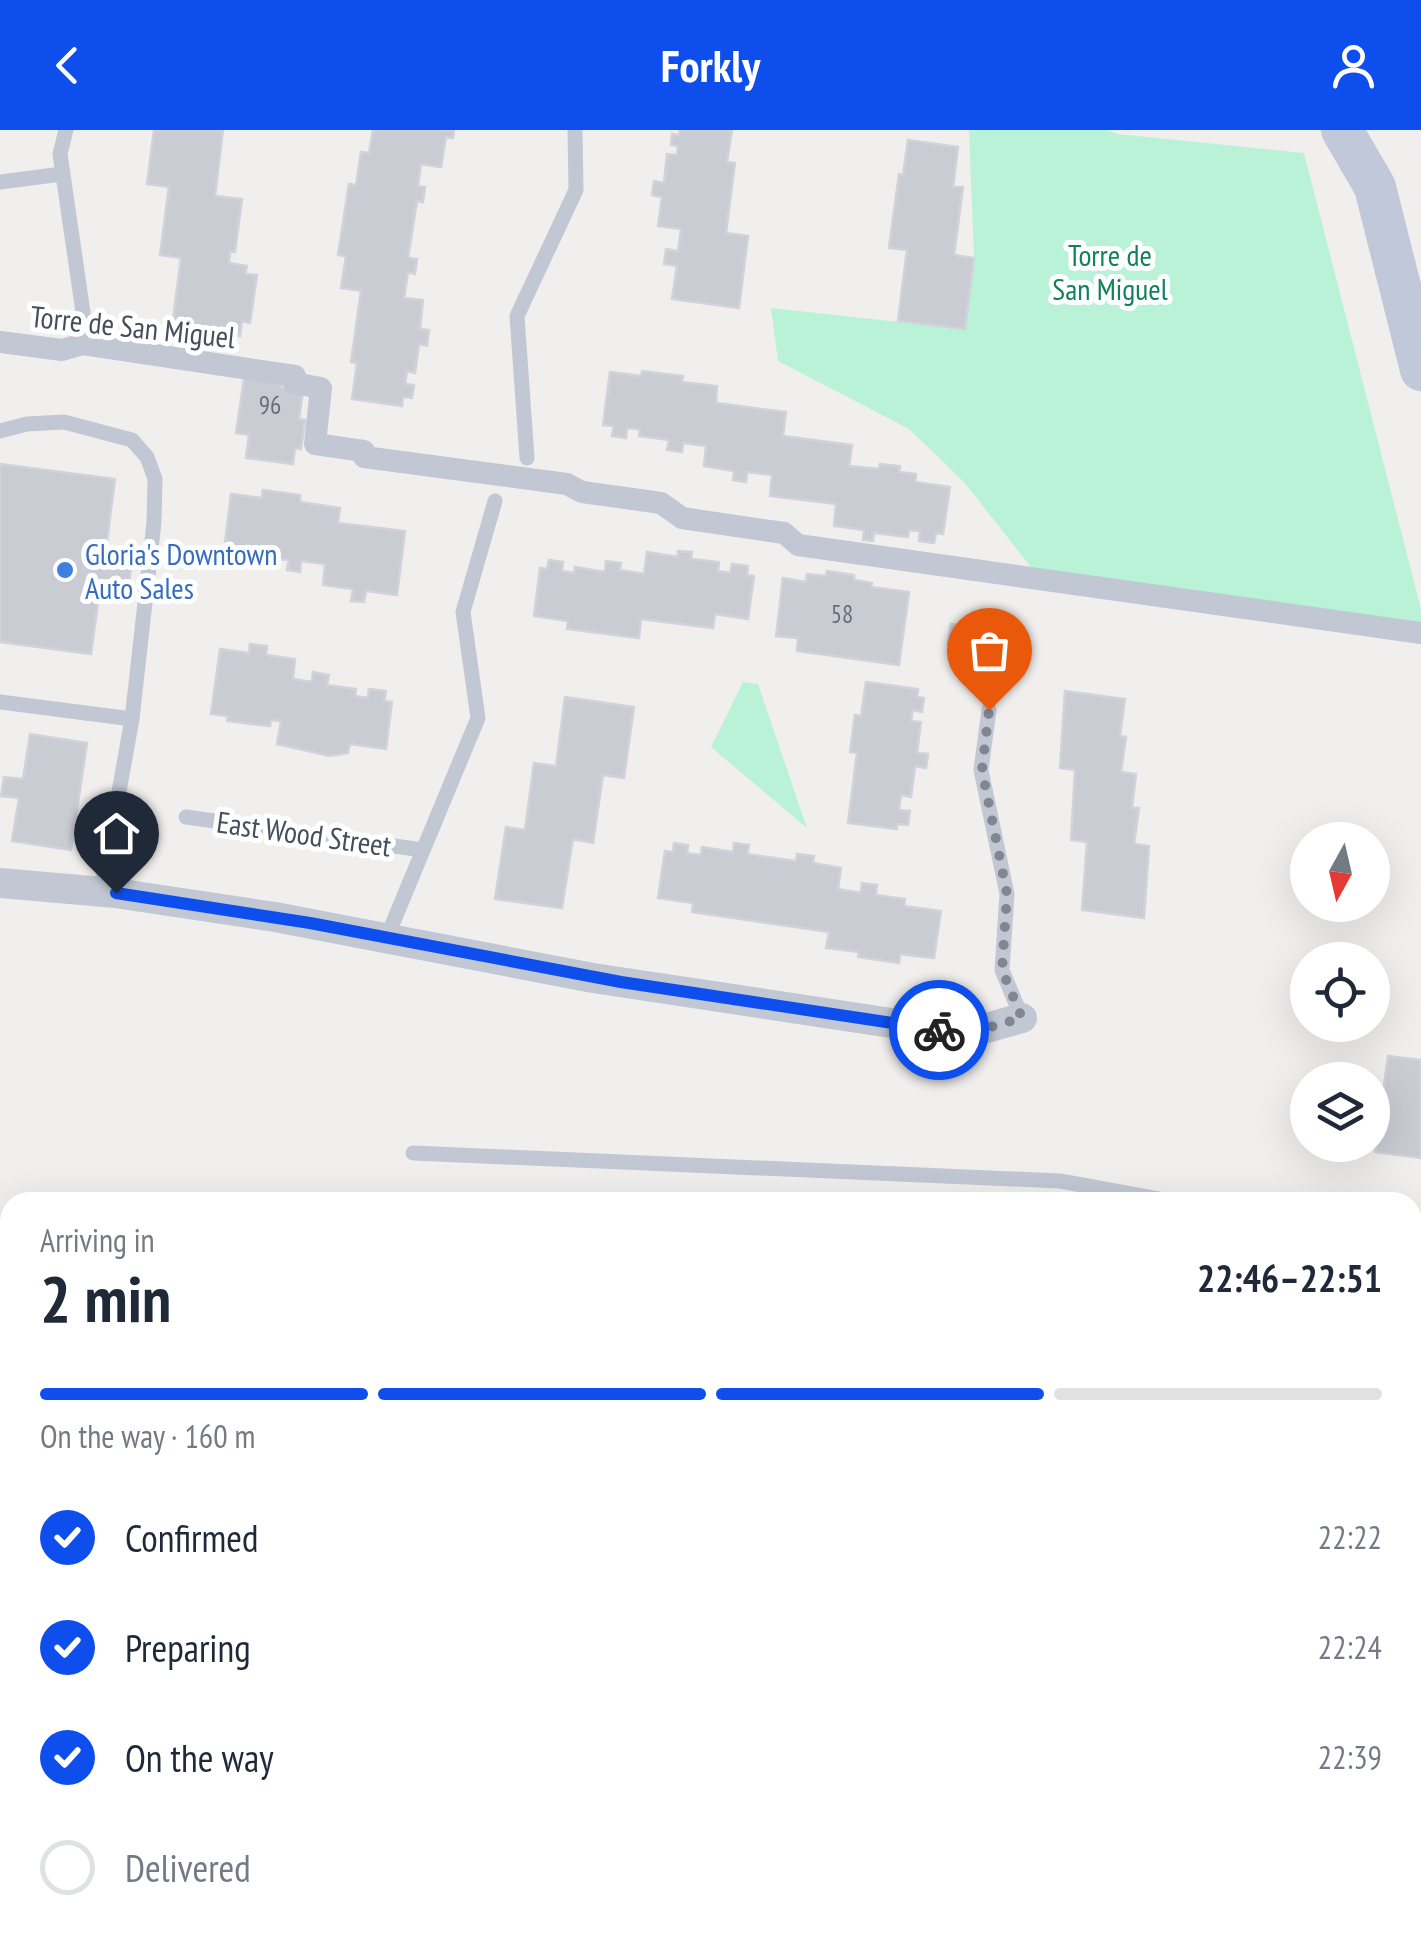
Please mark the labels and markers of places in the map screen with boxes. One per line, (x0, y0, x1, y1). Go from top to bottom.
place label: Gloria's Downtown Auto Sales (85, 534, 277, 607)
marker: Gloria's Downtown Auto Sales (54, 559, 76, 581)
pin (947, 608, 1032, 711)
pin (74, 791, 159, 894)

